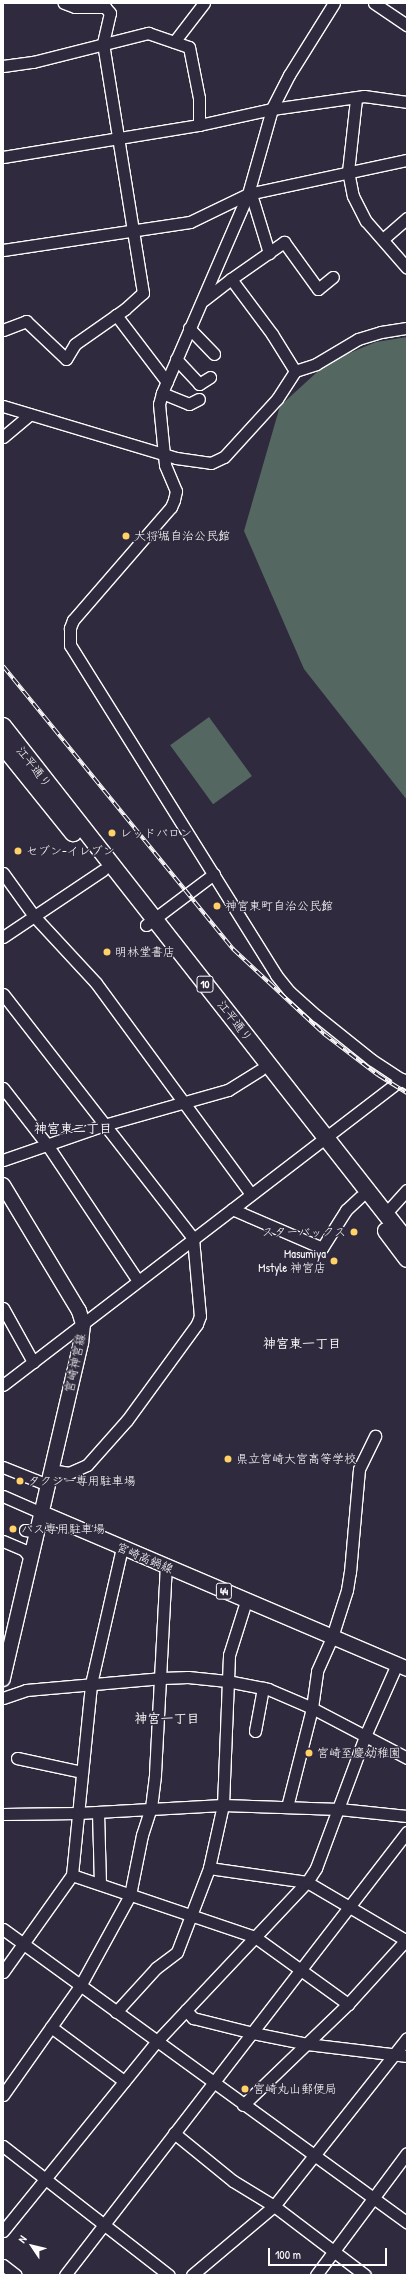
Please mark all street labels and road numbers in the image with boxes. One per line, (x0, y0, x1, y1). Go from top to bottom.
street label: 江平通り (14, 744, 54, 790)
road number: 10 (196, 975, 214, 993)
street label: 江平通り (215, 998, 255, 1044)
street label: 宮崎神宮線 (62, 1332, 88, 1394)
street label: 宮崎高鍋線 (115, 1540, 175, 1576)
road number: 44 (215, 1582, 233, 1600)

